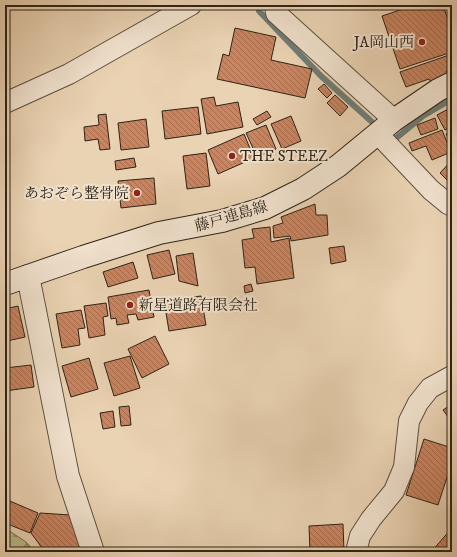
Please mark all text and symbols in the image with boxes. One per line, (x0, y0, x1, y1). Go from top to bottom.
place label: JA岡山西 (352, 33, 414, 52)
marker: JA岡山西 (417, 37, 427, 47)
place label: THE STEEZ (240, 147, 328, 166)
marker: THE STEEZ (227, 151, 237, 161)
place label: あおぞら整骨院 (24, 184, 129, 203)
marker: あおぞら整骨院 (132, 188, 142, 198)
street label: 藤戸連島線 (192, 197, 270, 236)
place label: 新星道路有限会社 (138, 296, 258, 315)
marker: 新星道路有限会社 (125, 300, 135, 310)

